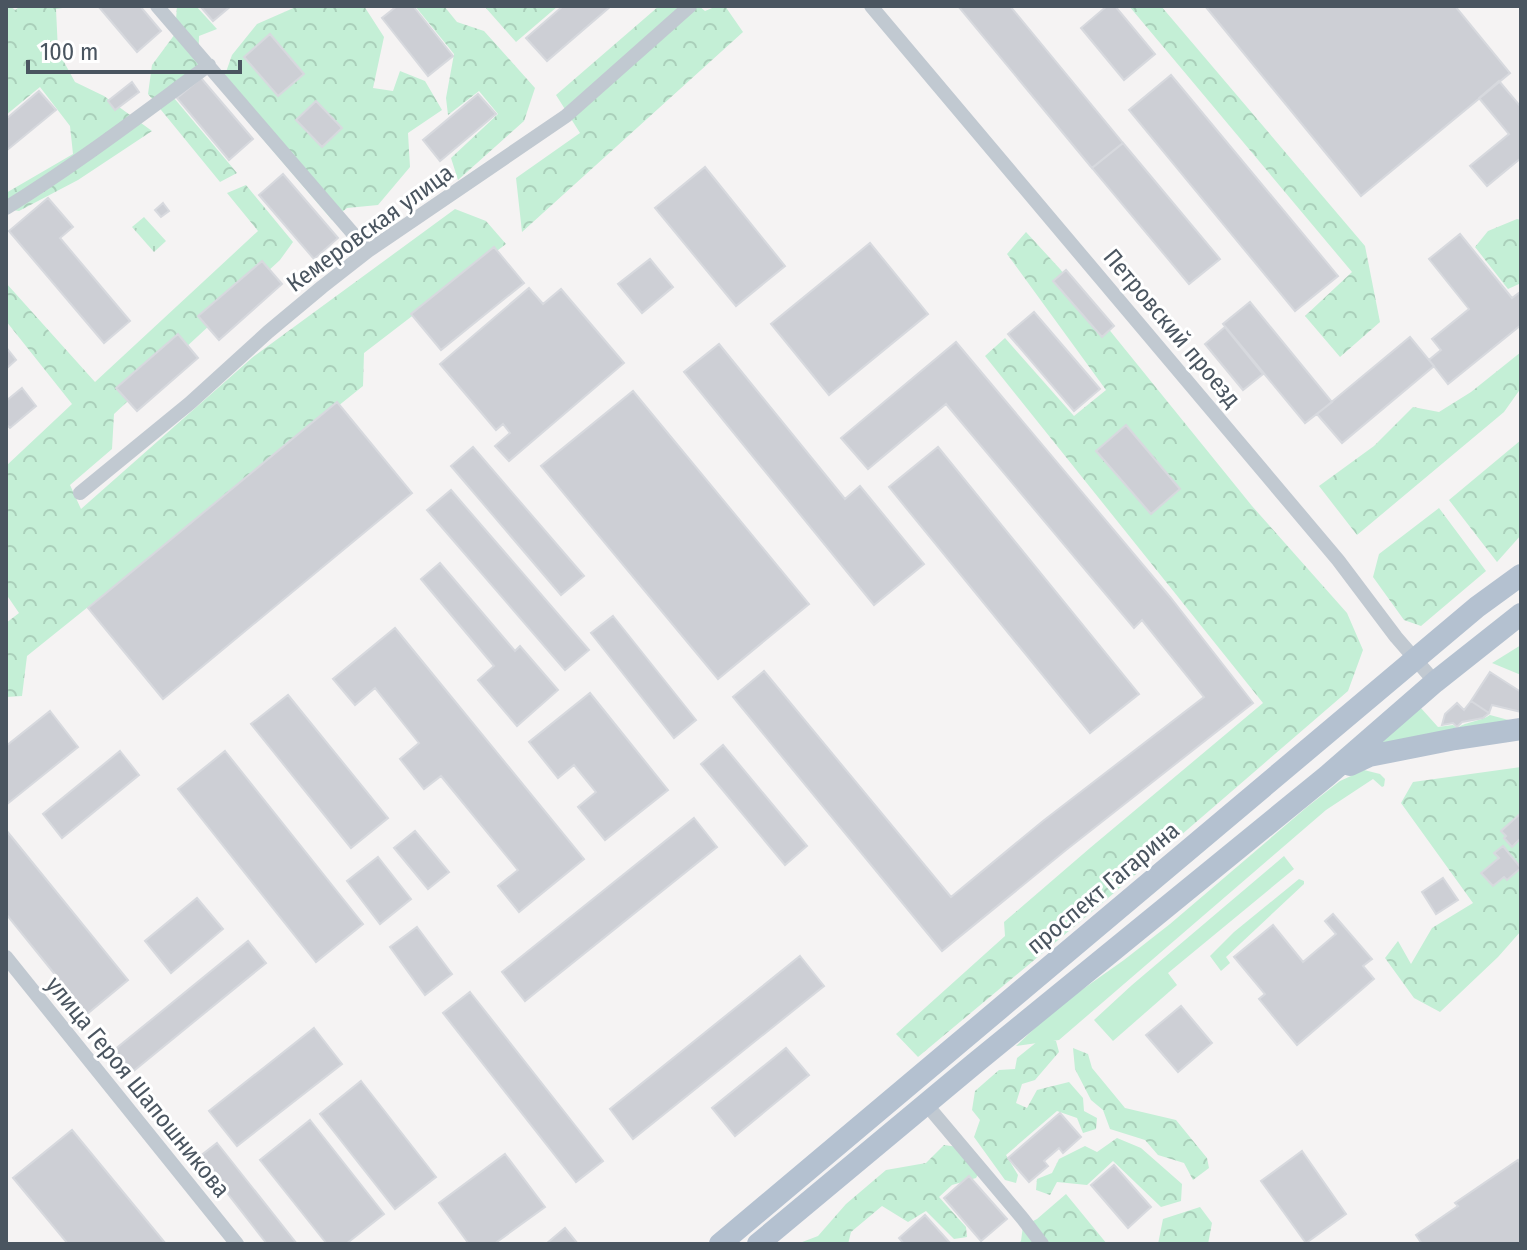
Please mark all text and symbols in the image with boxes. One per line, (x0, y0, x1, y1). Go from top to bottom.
scale bar (28, 24, 240, 74)
text: 100 m (40, 38, 98, 66)
street label: Кемеровская улица (281, 158, 459, 298)
street label: Петровский проезд (1098, 243, 1246, 413)
street label: проспект Гагарина (1021, 816, 1185, 960)
street label: улица Героя Шапошникова (40, 971, 236, 1203)

